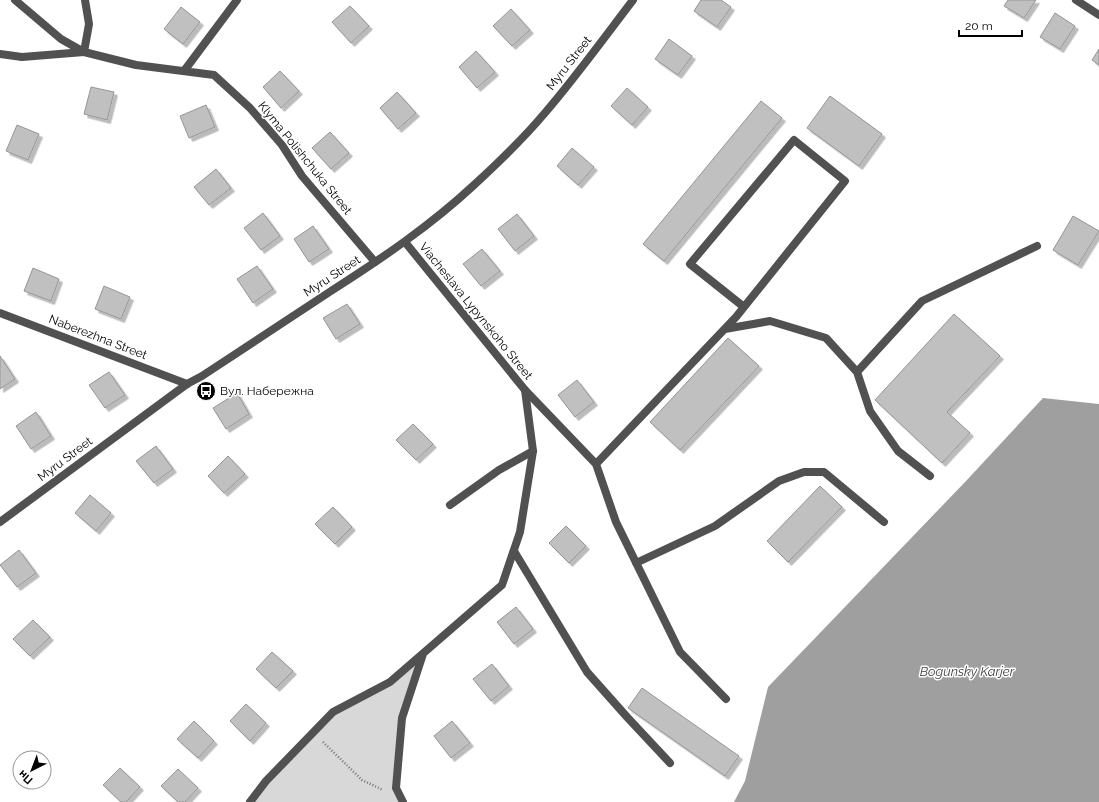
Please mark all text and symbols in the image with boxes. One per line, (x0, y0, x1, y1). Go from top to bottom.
scale bar (959, 12, 1022, 38)
text: 20 m (965, 19, 993, 33)
street label: Myru Street (544, 33, 594, 93)
street label: Klyma Polishchuka Street (255, 99, 355, 217)
street label: Viacheslava Lypynskoho Street (416, 240, 536, 382)
street label: Myru Street (301, 253, 363, 299)
street label: Naberezhna Street (47, 312, 149, 362)
bus stop icon: Вул. Набережна (195, 380, 217, 402)
place label: Вул. Набережна (220, 384, 314, 398)
street label: Myru Street (35, 434, 95, 484)
water label: Bogunsky Karjer (920, 664, 1015, 679)
north arrow (12, 750, 52, 790)
text: Пн (16, 767, 35, 787)

